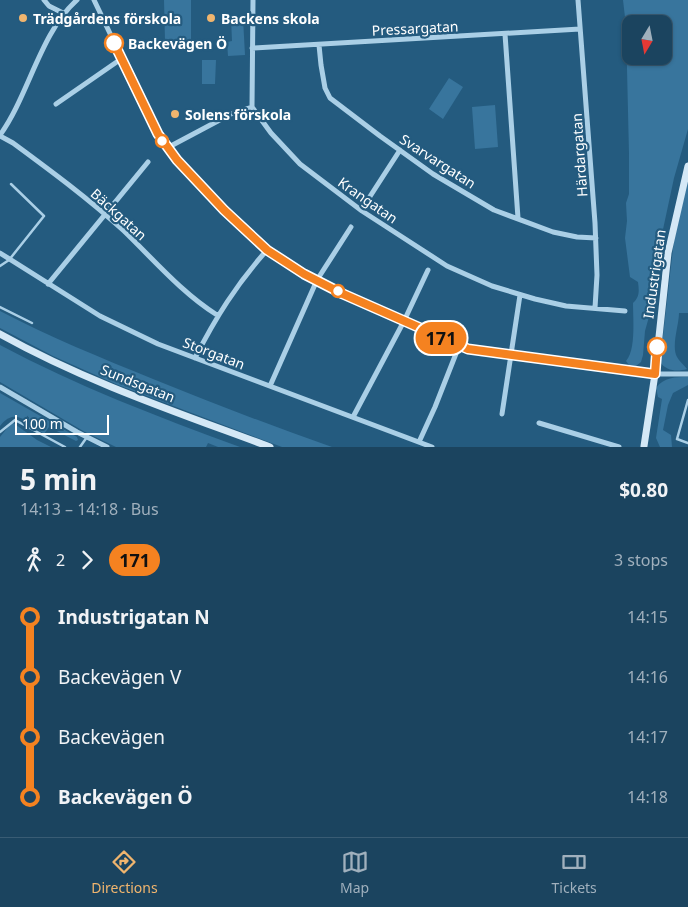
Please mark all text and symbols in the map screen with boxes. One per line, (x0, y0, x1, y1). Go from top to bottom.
place label: Trädgårdens förskola (33, 9, 181, 28)
place label: Backens skola (221, 9, 320, 28)
marker: Trädgårdens förskola (17, 12, 29, 24)
marker: Backens skola (205, 12, 217, 24)
north arrow (622, 15, 672, 65)
map controls (622, 15, 672, 65)
street label: Pressargatan (371, 16, 459, 40)
marker: Backevägen Ö (104, 33, 124, 53)
place label: Backevägen Ö (128, 34, 227, 53)
place label: Solens förskola (185, 105, 291, 124)
marker: Solens förskola (169, 108, 181, 120)
street label: Härdargatan (567, 113, 591, 197)
street label: Svarvargatan (396, 129, 480, 193)
unlabelled marker (155, 134, 169, 148)
street label: Krangatan (334, 173, 402, 227)
street label: Bäckgatan (87, 184, 151, 244)
street label: Industrigatan (638, 228, 670, 320)
unlabelled marker (331, 284, 345, 298)
line badge: 171 (412, 322, 470, 354)
text: 171 (426, 326, 456, 350)
street label: Storgatan (180, 333, 248, 373)
unlabelled marker (647, 337, 667, 357)
street label: Sundsgatan (98, 360, 178, 406)
scale bar (15, 412, 109, 435)
text: 100 m (22, 414, 63, 433)
text: 5 min (20, 460, 97, 498)
text: $0.80 (619, 477, 668, 503)
text: 14:13 – 14:18 · Bus (20, 498, 159, 520)
icon: walk (20, 546, 48, 574)
icon: forward (73, 546, 101, 574)
text: 171 (119, 548, 150, 572)
text: 2 (56, 549, 65, 571)
text: 3 stops (614, 549, 668, 571)
text: Industrigatan N (58, 604, 210, 630)
text: 14:15 (627, 606, 668, 628)
text: Backevägen V (58, 664, 181, 690)
text: 14:16 (627, 666, 668, 688)
text: Backevägen (58, 724, 165, 750)
text: 14:17 (627, 726, 668, 748)
text: Backevägen Ö (58, 784, 192, 810)
text: 14:18 (627, 786, 668, 808)
tab: Directions (91, 848, 158, 897)
tab: Map (340, 848, 369, 897)
tab: Tickets (552, 848, 597, 897)

